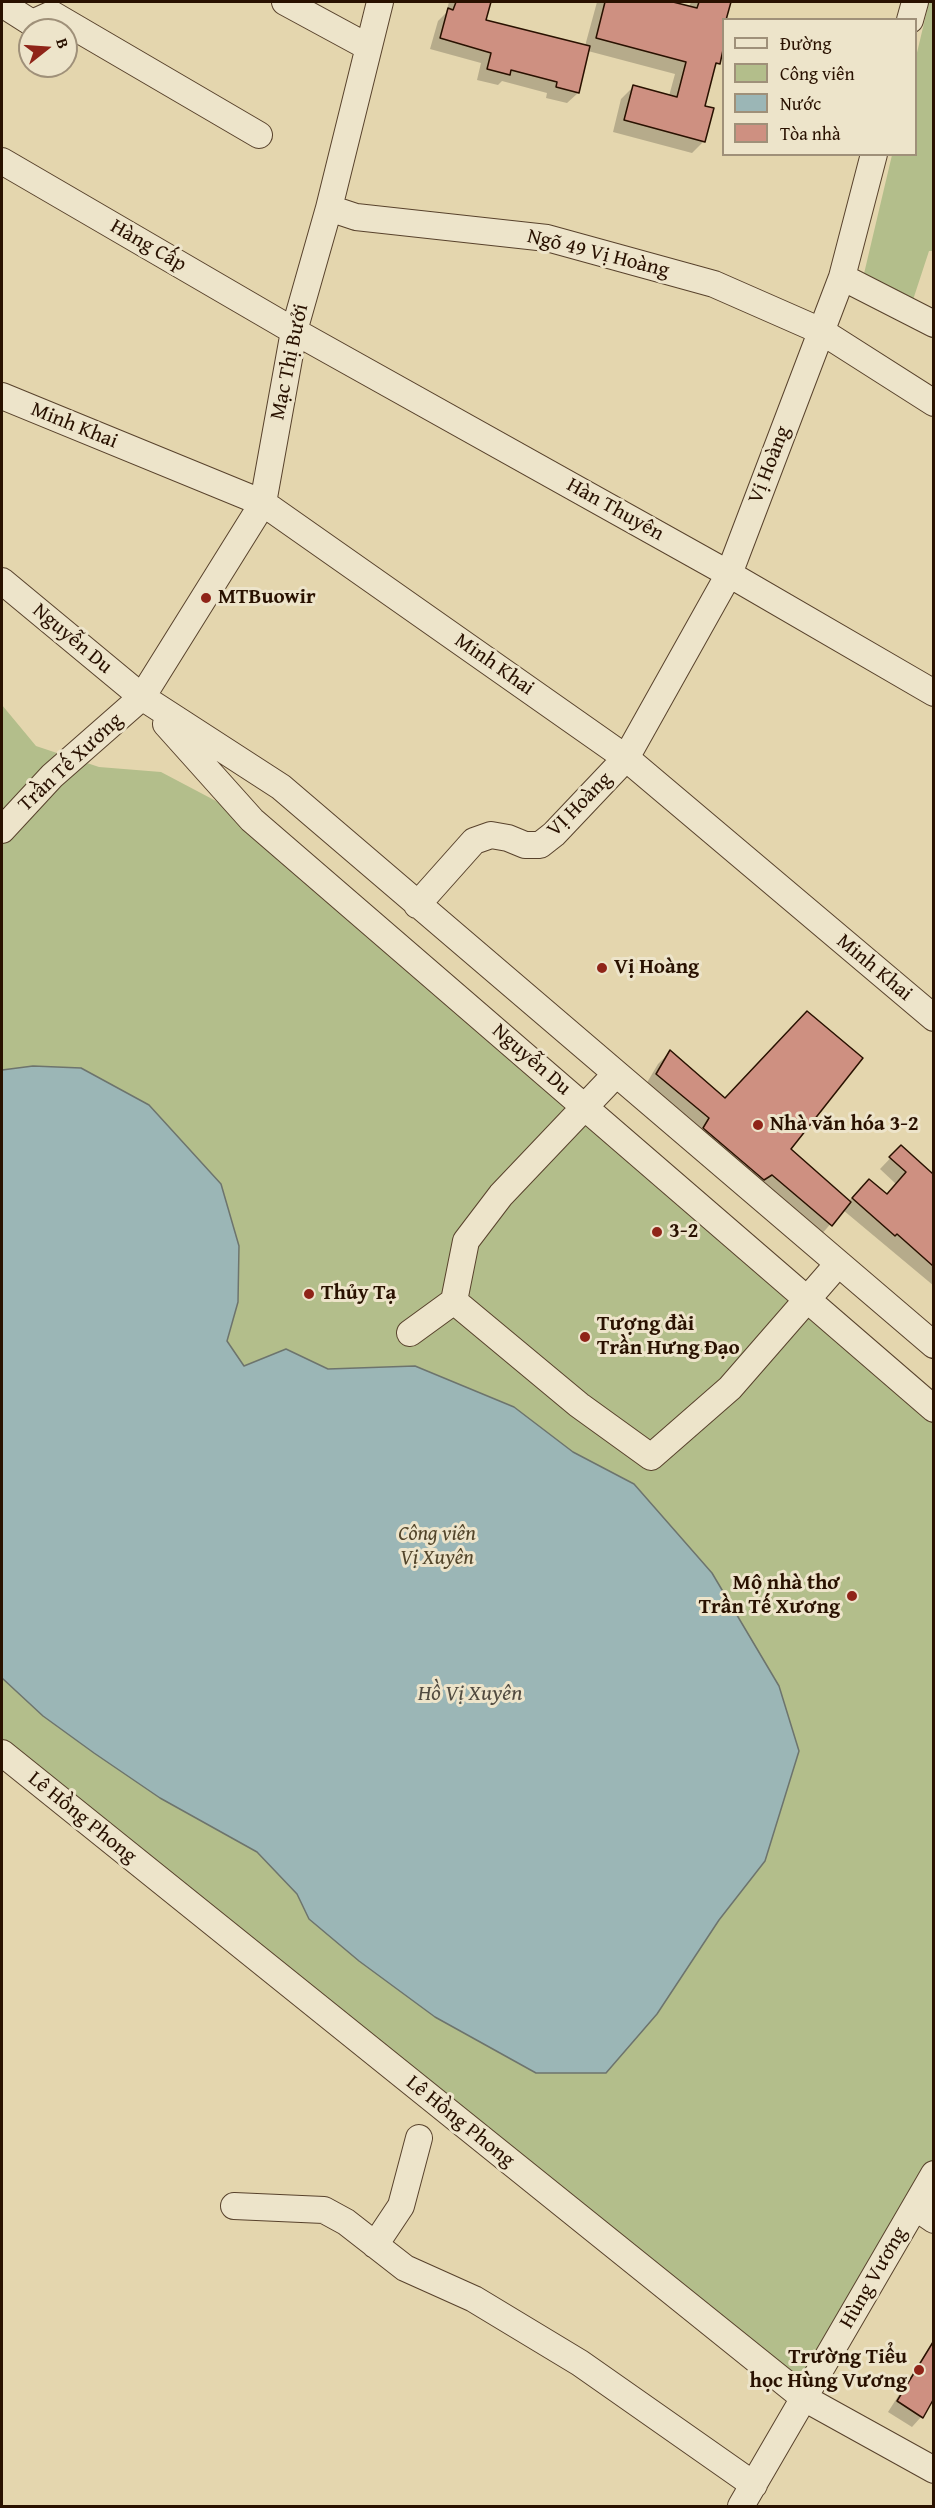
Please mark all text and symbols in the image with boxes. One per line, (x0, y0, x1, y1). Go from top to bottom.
north arrow (18, 18, 78, 78)
legend (722, 18, 917, 156)
text: Đường (780, 30, 831, 57)
text: B (50, 35, 76, 52)
text: Công viên (780, 60, 855, 87)
text: Nước (780, 90, 821, 117)
text: Tòa nhà (780, 120, 840, 147)
street label: Hàng Cấp (106, 214, 190, 278)
street label: Ngõ 49 Vị Hoàng (524, 224, 672, 284)
street label: Mạc Thị Bưởi (265, 302, 315, 422)
street label: Minh Khai (27, 397, 121, 455)
street label: Vị Hoàng (744, 423, 796, 507)
street label: Hàn Thuyên (562, 473, 668, 547)
place label: MTBuowir (218, 585, 316, 611)
marker: MTBuowir (199, 591, 213, 605)
street label: Nguyễn Du (27, 598, 117, 680)
street label: Minh Khai (449, 628, 539, 702)
street label: Trần Tế Xương (14, 708, 128, 818)
street label: VỊ Hoàng (542, 767, 618, 843)
street label: Minh Khai (831, 929, 917, 1007)
place label: Vị Hoàng (614, 955, 699, 981)
marker: Vị Hoàng (595, 961, 609, 975)
street label: Nguyễn Du (486, 1019, 576, 1101)
place label: Nhà văn hóa 3-2 (770, 1112, 919, 1138)
marker: Nhà văn hóa 3-2 (751, 1118, 765, 1132)
place label: 3-2 (669, 1219, 698, 1245)
marker: 3-2 (650, 1225, 664, 1239)
place label: Thủy Tạ (321, 1281, 396, 1307)
marker: Thủy Tạ (302, 1287, 316, 1301)
place label: Tượng đài Trần Hưng Đạo (597, 1312, 740, 1362)
marker: Tượng đài Trần Hưng Đạo (578, 1330, 592, 1344)
park label: Công viên Vị Xuyên (398, 1522, 476, 1572)
place label: Mộ nhà thơ Trần Tế Xương (699, 1571, 840, 1621)
marker: Mộ nhà thơ Trần Tế Xương (845, 1589, 859, 1603)
water label: Hồ Vị Xuyên (418, 1681, 522, 1707)
street label: Lê Hồng Phong (23, 1767, 141, 1869)
street label: Lê Hồng Phong (401, 2071, 519, 2173)
street label: Hùng Vương (835, 2223, 913, 2333)
place label: Trường Tiểu học Hùng Vương (750, 2345, 907, 2395)
marker: Trường Tiểu học Hùng Vương (912, 2363, 926, 2377)

